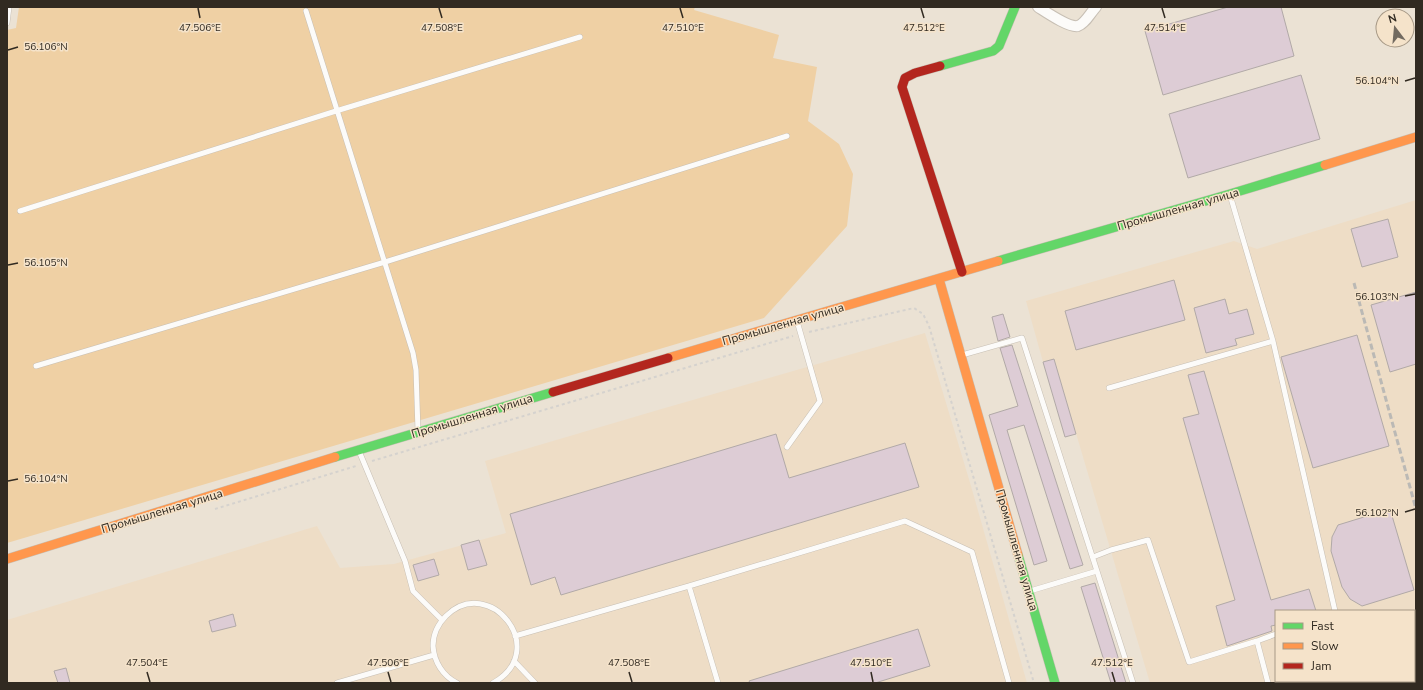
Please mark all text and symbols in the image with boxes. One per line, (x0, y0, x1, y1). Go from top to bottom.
north arrow (1375, 8, 1415, 48)
text: N (1386, 11, 1398, 27)
text: 47.506°E (179, 21, 221, 35)
text: 47.508°E (421, 21, 463, 35)
text: 47.510°E (662, 21, 704, 35)
text: 47.512°E (903, 21, 945, 35)
text: 47.514°E (1144, 21, 1186, 35)
text: 56.106°N (24, 40, 68, 54)
text: 56.104°N (1355, 74, 1399, 88)
street label: Промышленная улица (1115, 184, 1241, 234)
text: 56.105°N (24, 256, 68, 270)
text: 56.103°N (1355, 290, 1399, 304)
street label: Промышленная улица (720, 299, 846, 349)
street label: Промышленная улица (409, 390, 535, 442)
text: 56.104°N (24, 472, 68, 486)
street label: Промышленная улица (99, 485, 225, 537)
street label: Промышленная улица (992, 487, 1042, 613)
text: 56.102°N (1355, 506, 1399, 520)
legend (1275, 610, 1415, 682)
text: Fast (1311, 618, 1334, 634)
text: Slow (1311, 638, 1339, 654)
text: 47.504°E (126, 656, 168, 670)
text: 47.506°E (367, 656, 409, 670)
text: 47.508°E (608, 656, 650, 670)
text: 47.510°E (850, 656, 892, 670)
text: 47.512°E (1091, 656, 1133, 670)
text: Jam (1310, 658, 1332, 674)

